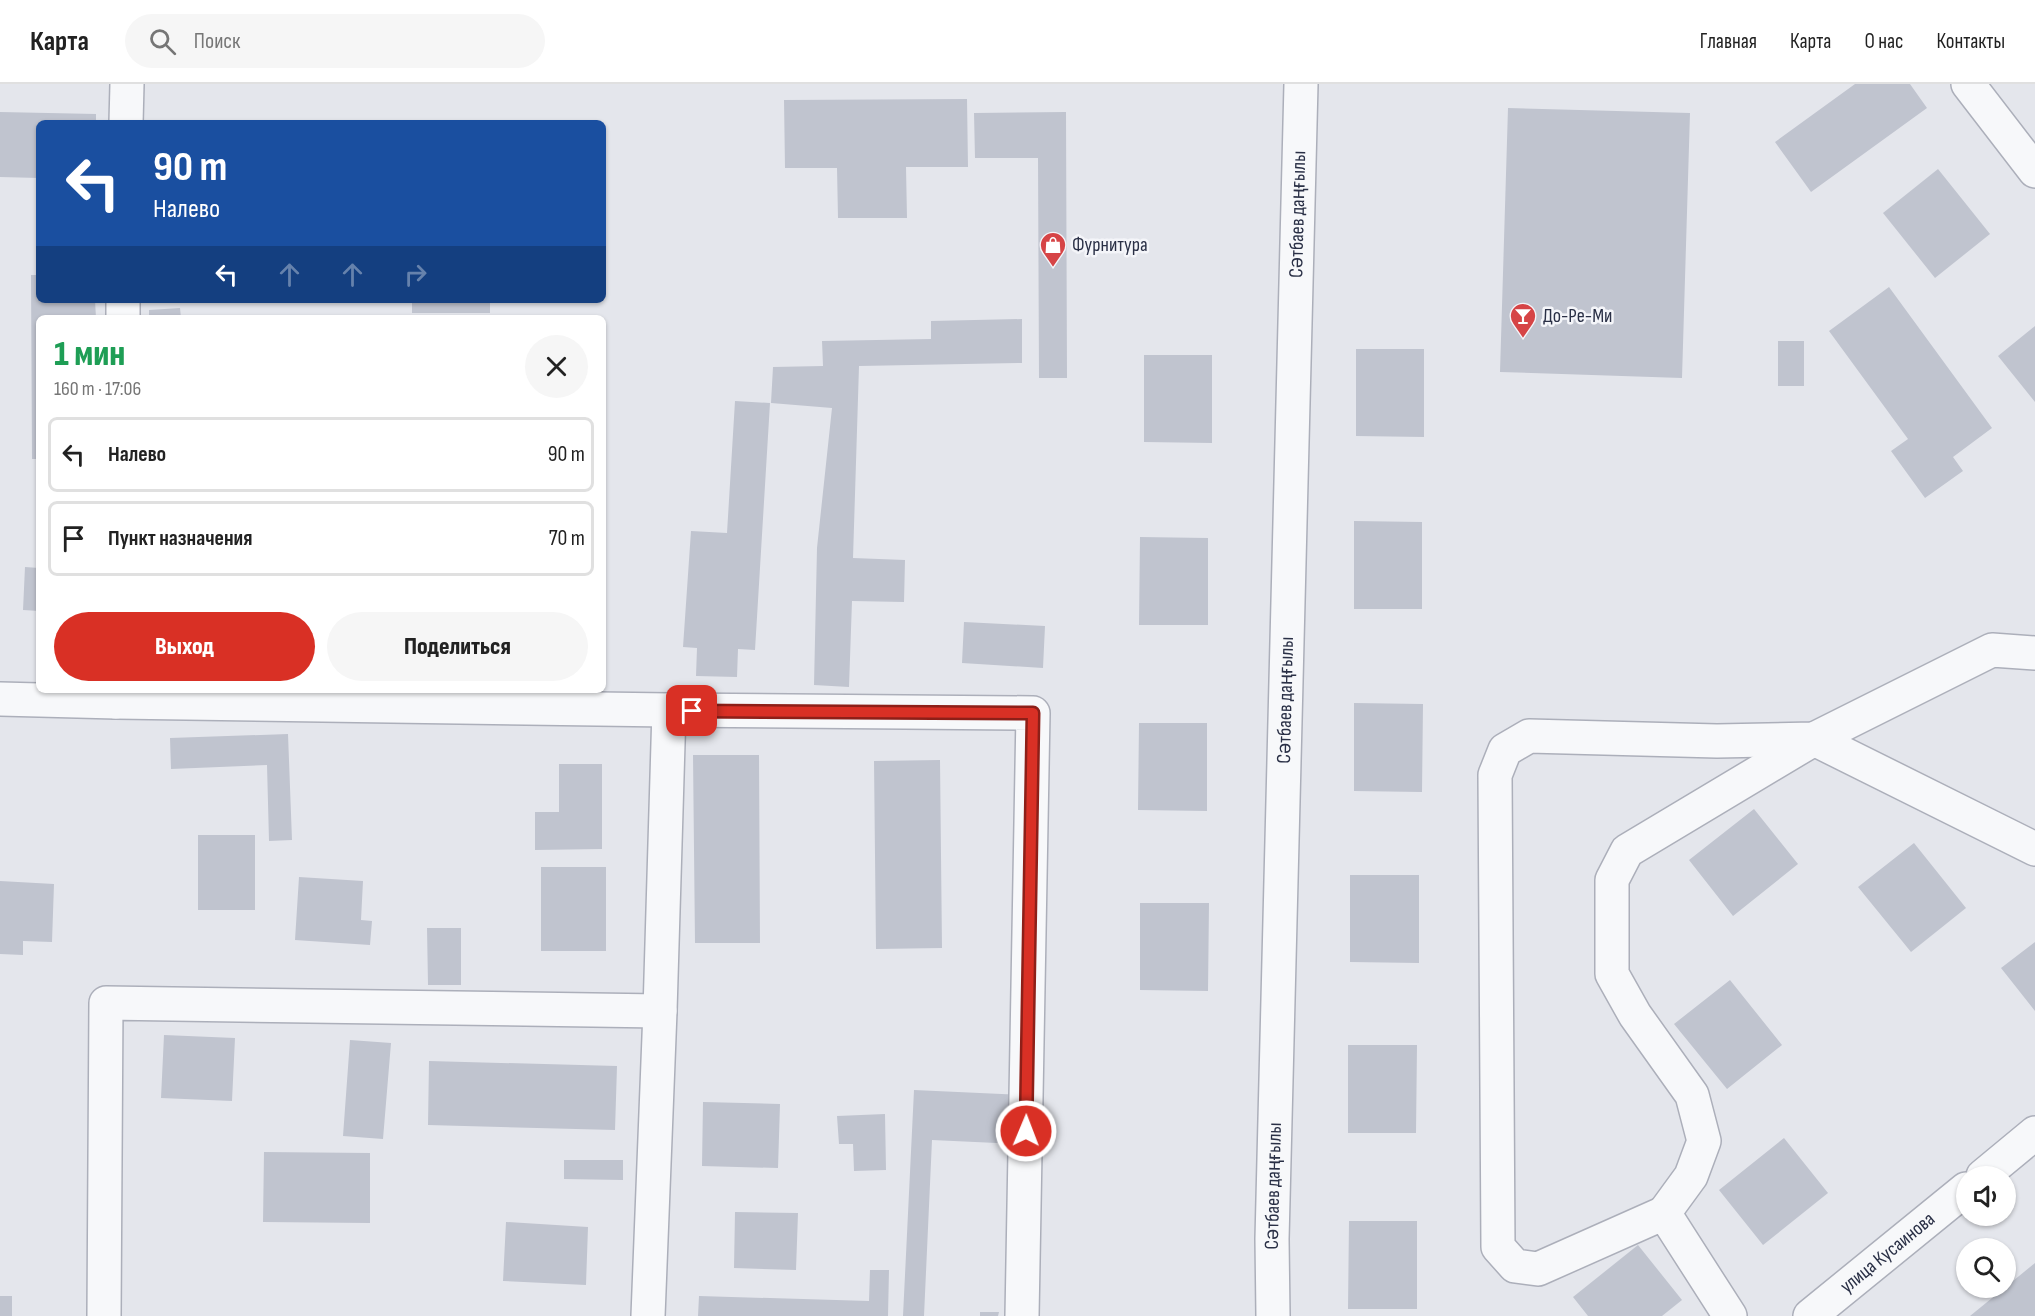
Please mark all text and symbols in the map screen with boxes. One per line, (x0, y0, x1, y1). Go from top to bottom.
search box (125, 14, 545, 68)
text: Карта (30, 25, 89, 58)
icon: search (146, 25, 179, 58)
text: Поиск (194, 28, 240, 55)
text: Главная (1700, 29, 1757, 54)
text: Карта (1790, 29, 1831, 54)
text: О нас (1864, 29, 1903, 54)
text: Контакты (1936, 29, 2005, 54)
text: 90 m (153, 142, 227, 193)
icon: left (54, 144, 132, 222)
street label: Сәтбаев даңғылы (1284, 151, 1311, 278)
text: Налево (153, 193, 220, 225)
shop icon: Фурнитура (1038, 230, 1068, 268)
place label: Фурнитура (1072, 233, 1148, 257)
icon: left (210, 258, 243, 291)
icon: ahead (273, 258, 306, 291)
icon: ahead (336, 258, 369, 291)
icon: right (399, 258, 432, 291)
bar icon: До-Ре-Ми (1508, 301, 1538, 339)
place label: До-Ре-Ми (1543, 304, 1612, 328)
text: 1 мин (54, 333, 125, 376)
button: close (525, 335, 588, 398)
text: 160 m · 17:06 (54, 377, 141, 401)
icon: left (57, 438, 90, 471)
text: Налево (108, 441, 166, 468)
text: 90 m (548, 441, 585, 468)
icon: arrive (57, 522, 90, 555)
text: Пункт назначения (108, 525, 252, 552)
text: 70 m (549, 525, 585, 552)
button: Выход (54, 612, 315, 681)
button: Поделиться (327, 612, 588, 681)
street label: Сәтбаев даңғылы (1272, 636, 1299, 764)
pin (666, 685, 717, 736)
icon: arrive (675, 694, 708, 727)
position arrow (994, 1099, 1058, 1163)
street label: Сәтбаев даңғылы (1260, 1122, 1287, 1250)
map controls (1956, 1166, 2016, 1298)
button: sound (1956, 1166, 2016, 1226)
street label: улица Кусаинова (1835, 1207, 1940, 1298)
button: search (1956, 1238, 2016, 1298)

